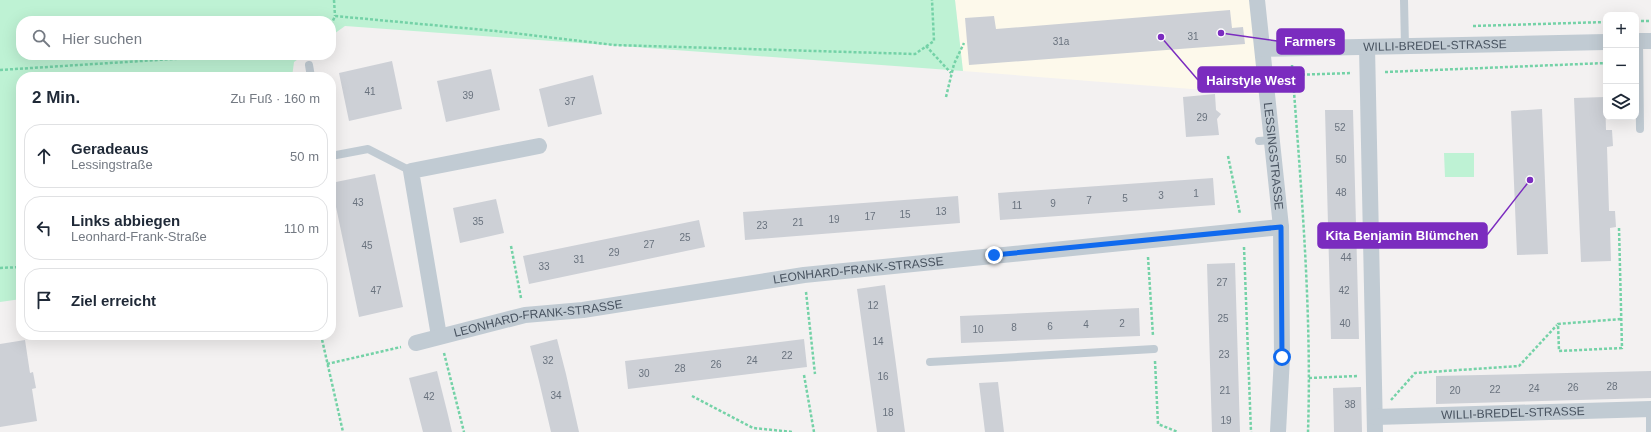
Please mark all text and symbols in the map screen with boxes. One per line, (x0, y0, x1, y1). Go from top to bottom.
map controls (1603, 12, 1639, 120)
button: + (1603, 12, 1639, 48)
search box (16, 16, 336, 60)
icon: search (30, 27, 52, 49)
callout: Farmers (1277, 29, 1344, 54)
text: Hier suchen (62, 30, 142, 47)
house number: 31 (1187, 31, 1199, 42)
text: Farmers (1284, 34, 1336, 49)
house number: 31a (1053, 36, 1070, 47)
street label: WILLI-BREDEL-STRASSE (1363, 37, 1507, 54)
button: − (1603, 48, 1639, 84)
callout: Hairstyle West (1198, 67, 1304, 92)
text: Hairstyle West (1206, 73, 1296, 88)
button: layers (1603, 84, 1639, 120)
house number: 41 (364, 86, 376, 97)
text: 2 Min. (32, 88, 80, 107)
house number: 39 (462, 90, 474, 101)
text: Zu Fuß · 160 m (230, 91, 320, 106)
house number: 37 (564, 96, 576, 107)
street label: LESSINGSTRASSE (1261, 102, 1286, 211)
house number: 29 (1196, 112, 1208, 123)
house number: 52 (1334, 122, 1346, 133)
text: Geradeaus (71, 140, 149, 157)
icon: ahead (33, 145, 55, 167)
text: 50 m (290, 149, 319, 164)
house number: 50 (1335, 154, 1347, 165)
text: Lessingstraße (71, 157, 153, 172)
house number: 48 (1335, 187, 1347, 198)
house number: 1 (1193, 188, 1199, 199)
house number: 3 (1158, 190, 1164, 201)
house number: 5 (1122, 193, 1128, 204)
house number: 7 (1086, 195, 1092, 206)
house number: 43 (352, 197, 364, 208)
house number: 9 (1050, 198, 1056, 209)
house number: 11 (1012, 200, 1023, 211)
house number: 13 (935, 206, 947, 217)
house number: 15 (899, 209, 911, 220)
house number: 17 (864, 211, 876, 222)
text: Links abbiegen (71, 212, 180, 229)
house number: 19 (828, 214, 840, 225)
house number: 35 (472, 216, 484, 227)
icon: left (33, 217, 55, 239)
house number: 21 (792, 217, 804, 228)
house number: 23 (756, 220, 768, 231)
text: 110 m (284, 221, 319, 236)
callout: Kita Benjamin Blümchen (1318, 223, 1487, 248)
text: Kita Benjamin Blümchen (1325, 228, 1479, 243)
text: Leonhard-Frank-Straße (71, 229, 207, 244)
house number: 25 (679, 232, 691, 243)
house number: 27 (643, 239, 655, 250)
house number: 45 (361, 240, 373, 251)
route end (985, 246, 1003, 264)
house number: 29 (608, 247, 620, 258)
house number: 44 (1340, 252, 1352, 263)
house number: 31 (573, 254, 585, 265)
street label: LEONHARD-FRANK-STRASSE (772, 254, 944, 287)
house number: 33 (538, 261, 550, 272)
house number: 27 (1216, 277, 1228, 288)
house number: 47 (370, 285, 382, 296)
house number: 42 (1338, 285, 1350, 296)
icon: arrive (33, 289, 55, 311)
text: Ziel erreicht (71, 292, 156, 309)
street label: LEONHARD-FRANK-STRASSE (452, 297, 624, 340)
house number: 12 (867, 300, 879, 311)
house number: 25 (1217, 313, 1229, 324)
house number: 2 (1119, 318, 1125, 329)
house number: 40 (1339, 318, 1351, 329)
house number: 4 (1083, 319, 1089, 330)
house number: 6 (1047, 321, 1053, 332)
house number: 8 (1011, 322, 1017, 333)
house number: 10 (972, 324, 984, 335)
house number: 14 (872, 336, 884, 347)
route start (1273, 348, 1291, 366)
house number: 23 (1218, 349, 1230, 360)
house number: 22 (781, 350, 793, 361)
house number: 32 (542, 355, 554, 366)
house number: 24 (746, 355, 758, 366)
house number: 26 (710, 359, 722, 370)
house number: 28 (674, 363, 686, 374)
house number: 30 (638, 368, 650, 379)
house number: 16 (877, 371, 889, 382)
house number: 28 (1606, 381, 1618, 392)
house number: 26 (1567, 382, 1579, 393)
house number: 24 (1528, 383, 1540, 394)
house number: 22 (1489, 384, 1501, 395)
house number: 21 (1219, 385, 1231, 396)
house number: 20 (1449, 385, 1461, 396)
house number: 34 (550, 390, 562, 401)
house number: 42 (423, 391, 435, 402)
house number: 38 (1344, 399, 1356, 410)
street label: WILLI-BREDEL-STRASSE (1441, 404, 1585, 422)
house number: 18 (882, 407, 894, 418)
house number: 19 (1220, 415, 1232, 426)

